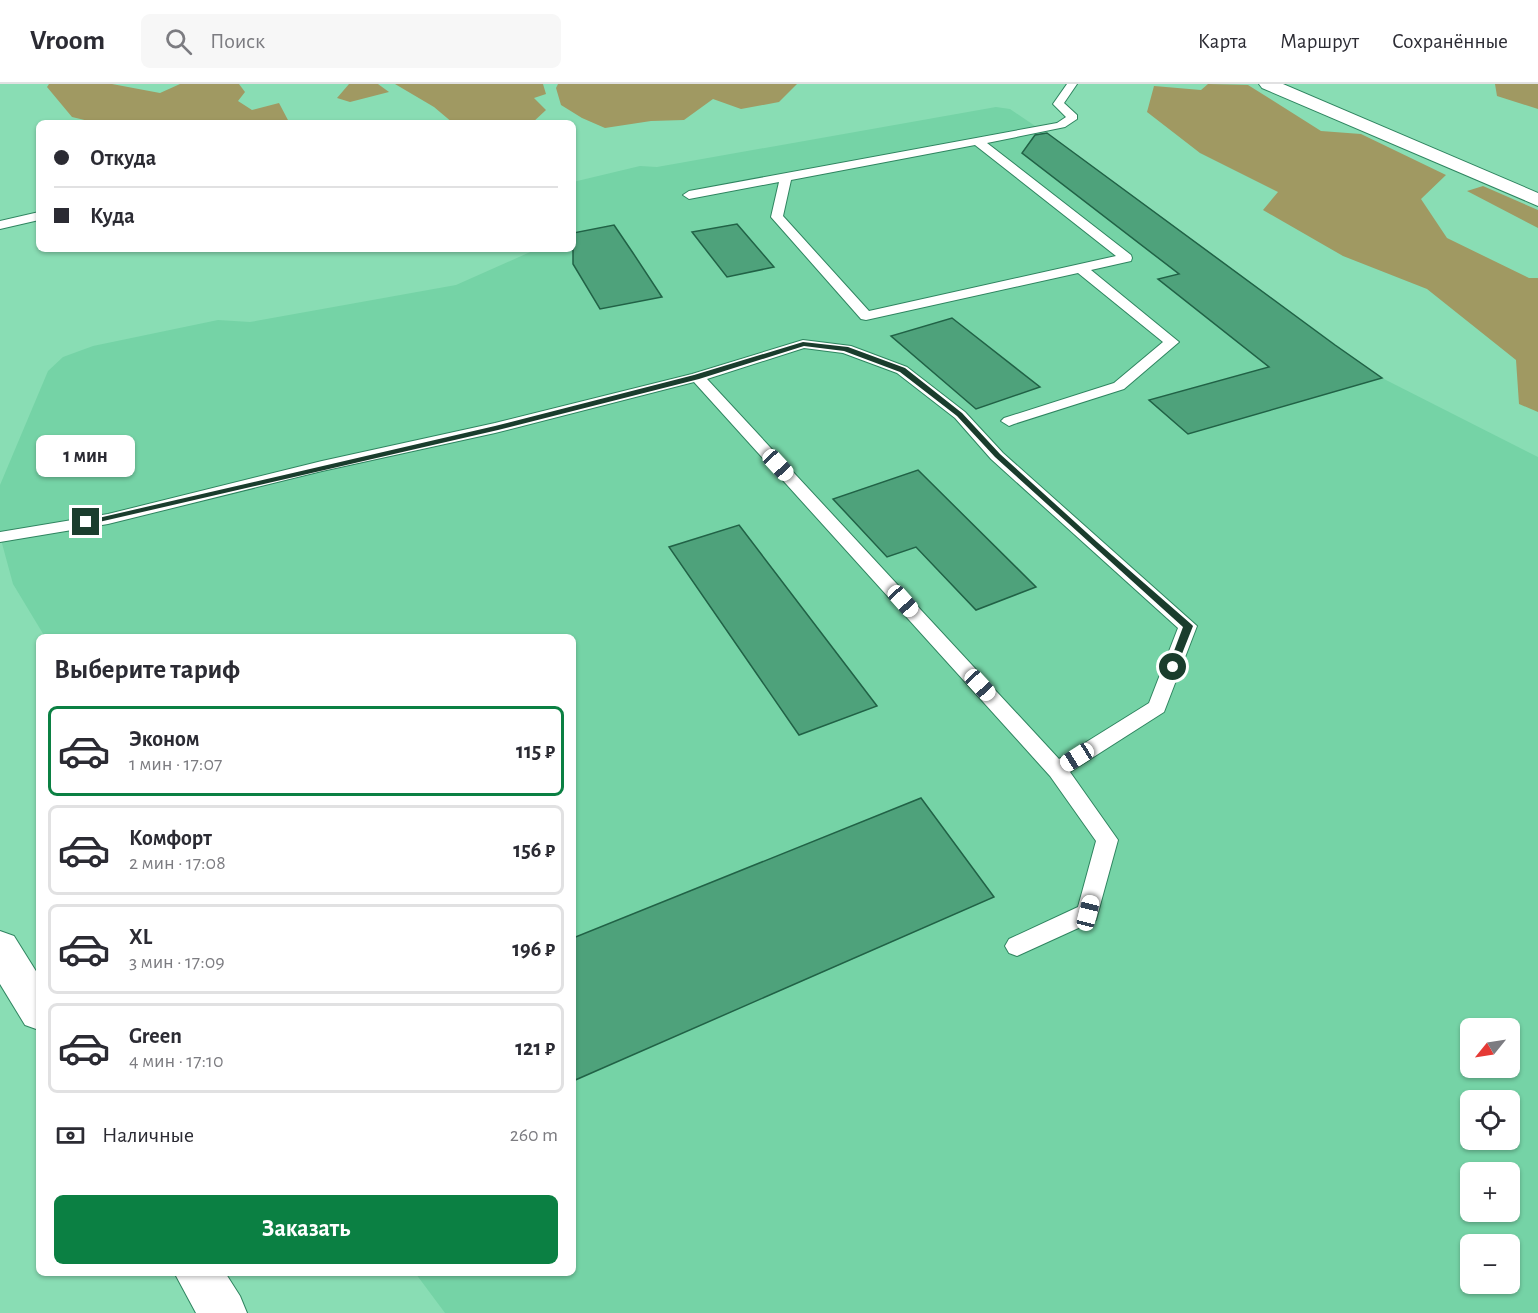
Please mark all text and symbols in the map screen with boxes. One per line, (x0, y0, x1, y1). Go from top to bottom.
search box (141, 14, 561, 68)
icon: search (162, 25, 195, 58)
text: Vroom (30, 27, 105, 55)
text: Поиск (210, 30, 265, 52)
text: Карта (1198, 31, 1247, 52)
text: Маршрут (1280, 31, 1359, 52)
text: Сохранённые (1392, 31, 1508, 52)
text: Откуда (90, 147, 156, 169)
text: Куда (90, 205, 135, 227)
callout: 1 мин (36, 435, 136, 477)
text: 1 мин (63, 446, 108, 466)
car (759, 446, 797, 484)
route end (72, 508, 99, 535)
car (884, 582, 922, 620)
route start (1159, 653, 1186, 680)
text: Выберите тариф (54, 656, 240, 683)
car (961, 666, 999, 704)
icon: car (57, 724, 111, 778)
text: Эконом (129, 728, 200, 750)
text: 115 ₽ (516, 740, 555, 762)
car (1057, 740, 1097, 774)
text: 1 мин · 17:07 (129, 754, 222, 774)
icon: car (57, 823, 111, 877)
text: Комфорт (129, 827, 212, 849)
text: 156 ₽ (513, 839, 555, 861)
text: 2 мин · 17:08 (129, 853, 226, 873)
car (1075, 893, 1101, 933)
icon: car (57, 922, 111, 976)
text: XL (129, 926, 152, 948)
text: 196 ₽ (512, 938, 555, 960)
text: 3 мин · 17:09 (129, 952, 225, 972)
north arrow (1460, 1018, 1520, 1078)
map controls (1460, 1018, 1520, 1294)
icon: car (57, 1021, 111, 1075)
text: Green (129, 1025, 182, 1047)
text: 121 ₽ (515, 1037, 555, 1059)
text: 4 мин · 17:10 (129, 1051, 224, 1071)
button: locate (1460, 1090, 1520, 1150)
icon: cash (54, 1119, 87, 1152)
text: Наличные (102, 1124, 194, 1146)
text: 260 m (510, 1125, 558, 1145)
button: + (1460, 1162, 1520, 1222)
button: Заказать (54, 1195, 558, 1264)
button: − (1460, 1234, 1520, 1294)

